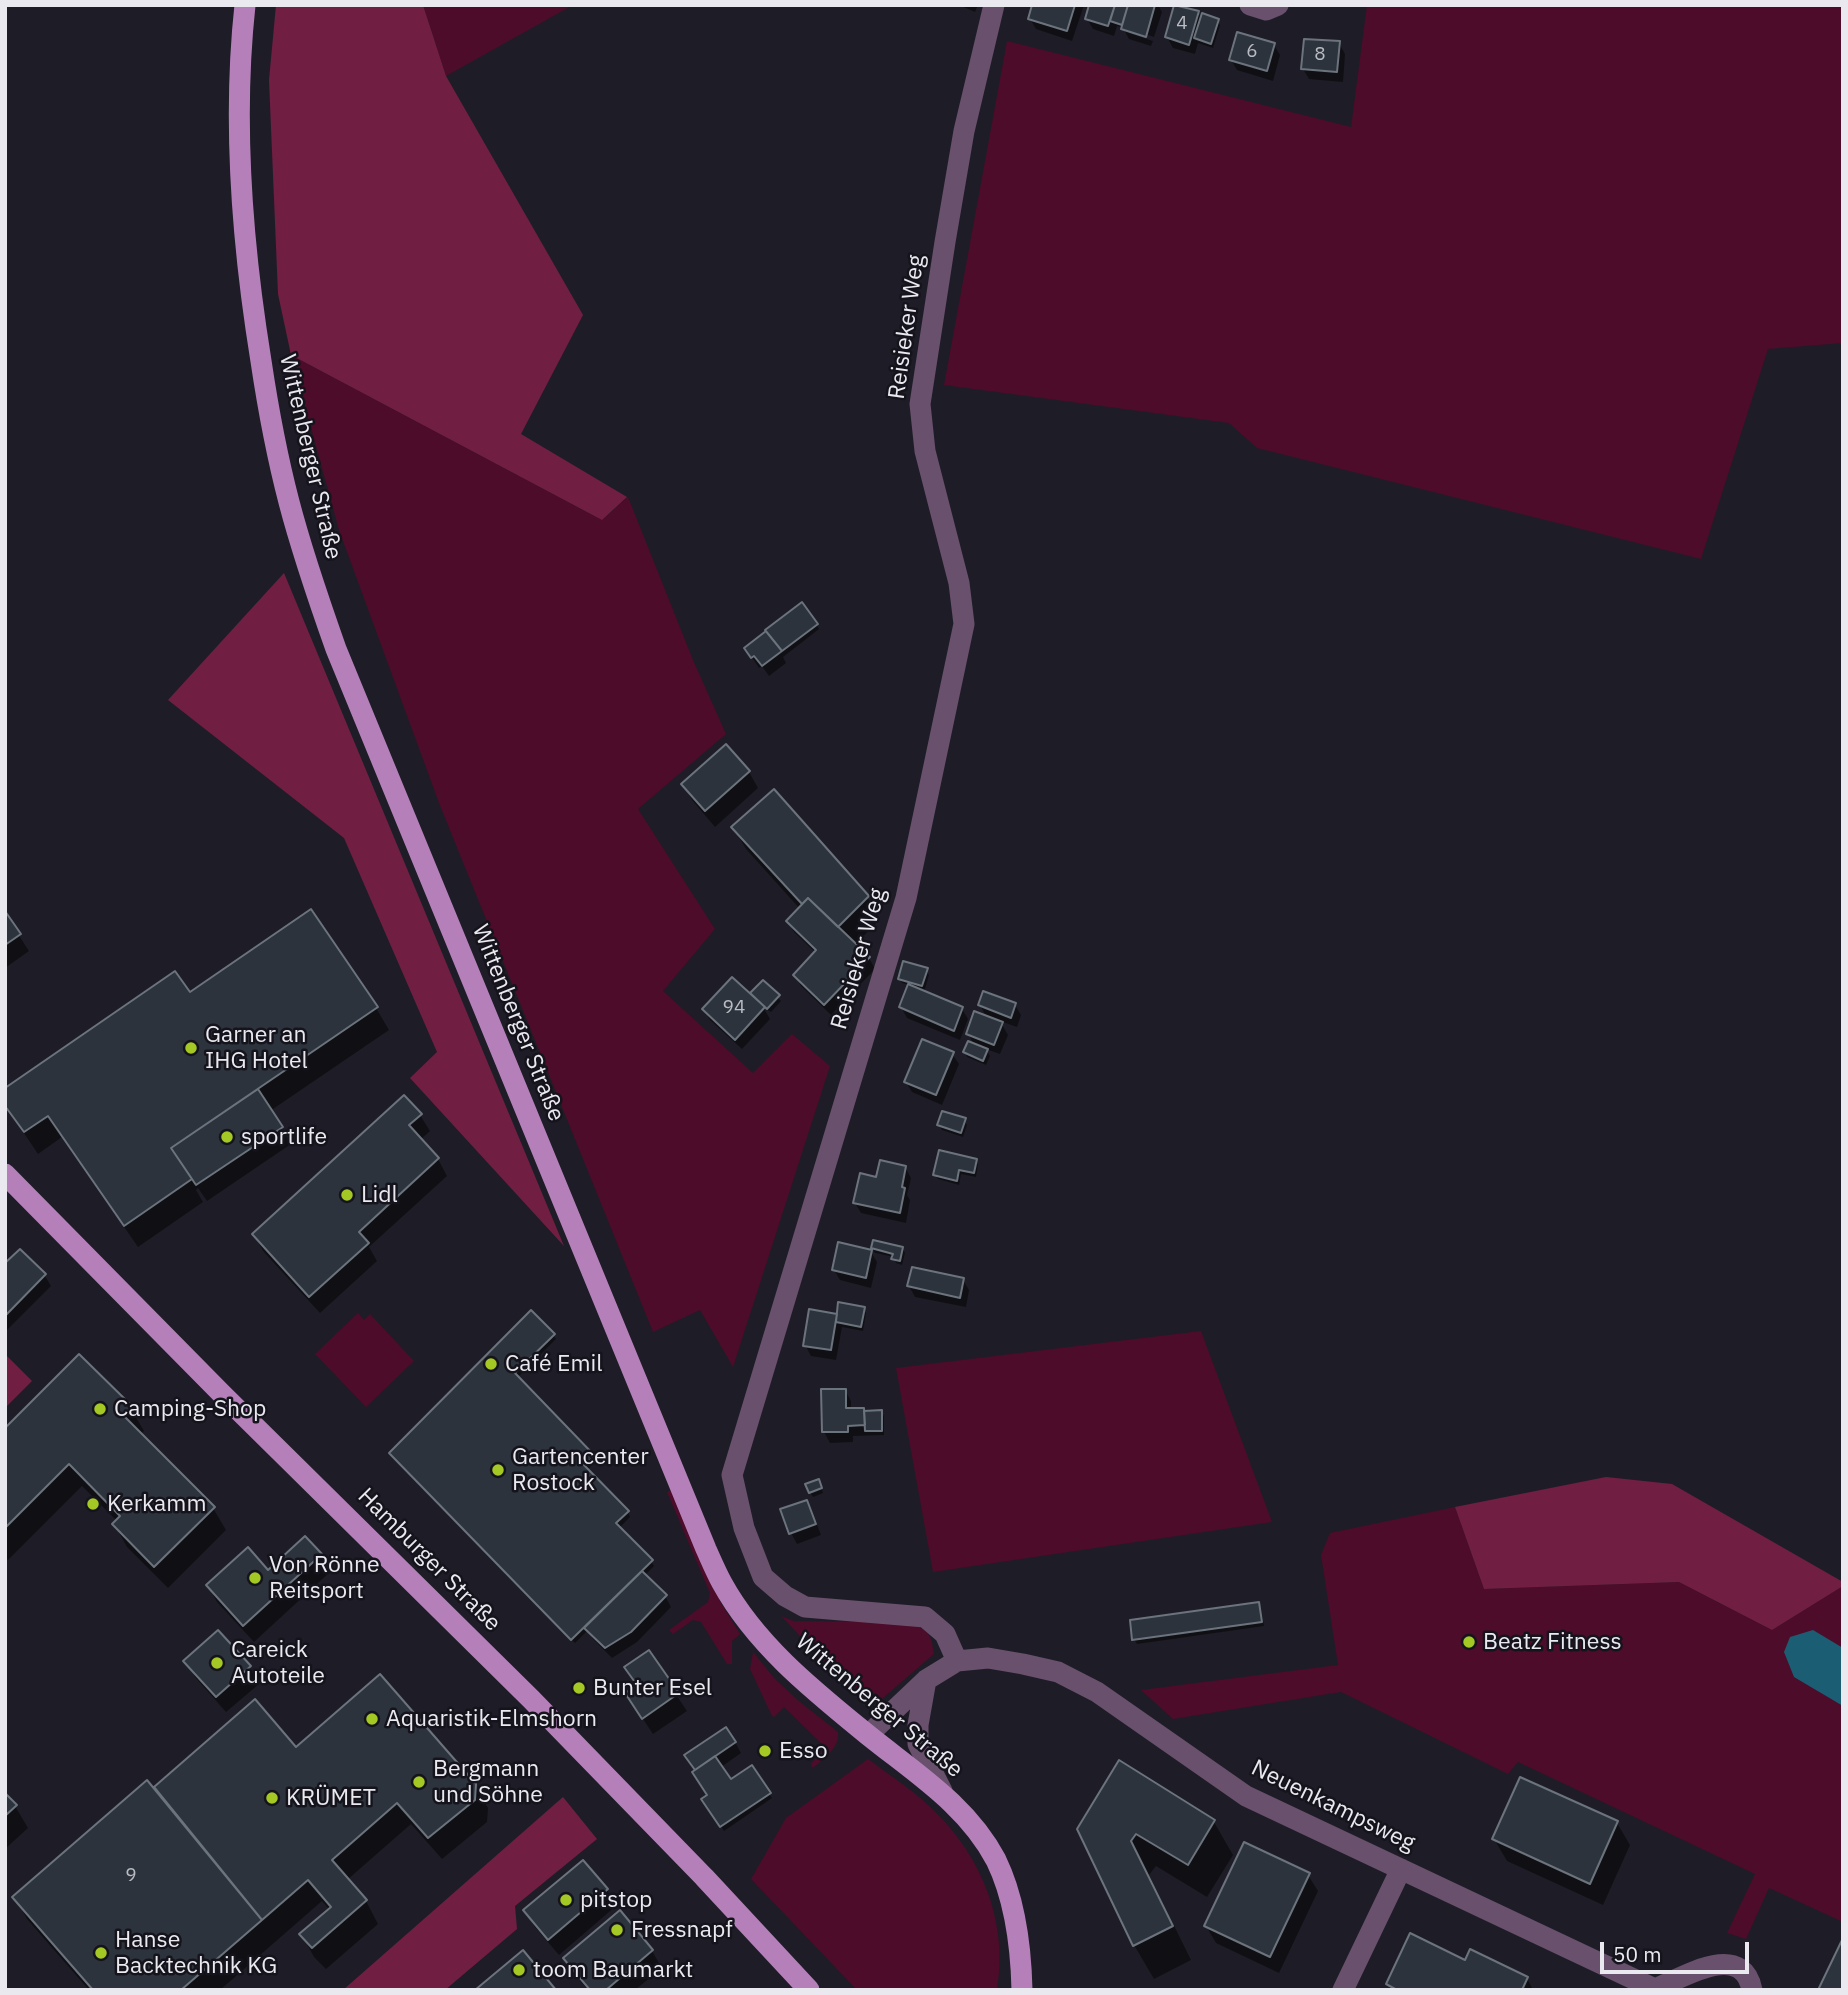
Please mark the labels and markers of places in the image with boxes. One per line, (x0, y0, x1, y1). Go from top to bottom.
place label: Garner an IHG Hotel (205, 1021, 308, 1075)
marker: Garner an IHG Hotel (183, 1040, 199, 1056)
place label: sportlife (241, 1123, 327, 1151)
marker: sportlife (219, 1129, 235, 1145)
place label: Lidl (361, 1181, 398, 1209)
marker: Lidl (339, 1187, 355, 1203)
place label: Café Emil (505, 1350, 602, 1378)
marker: Café Emil (483, 1356, 499, 1372)
place label: Camping-Shop (114, 1395, 266, 1423)
marker: Camping-Shop (92, 1401, 108, 1417)
place label: Gartencenter Rostock (512, 1443, 649, 1497)
marker: Gartencenter Rostock (490, 1462, 506, 1478)
place label: Kerkamm (107, 1490, 207, 1518)
marker: Kerkamm (85, 1496, 101, 1512)
place label: Von Rönne Reitsport (269, 1551, 380, 1605)
marker: Von Rönne Reitsport (247, 1570, 263, 1586)
place label: Beatz Fitness (1483, 1628, 1622, 1656)
marker: Beatz Fitness (1461, 1634, 1477, 1650)
place label: Careick Autoteile (231, 1636, 325, 1690)
marker: Careick Autoteile (209, 1655, 225, 1671)
place label: Bunter Esel (593, 1674, 712, 1702)
marker: Bunter Esel (571, 1680, 587, 1696)
place label: Aquaristik-Elmshorn (386, 1705, 597, 1733)
marker: Aquaristik-Elmshorn (364, 1711, 380, 1727)
place label: Esso (779, 1737, 828, 1765)
marker: Esso (757, 1743, 773, 1759)
place label: Bergmann und Söhne (433, 1755, 543, 1809)
marker: Bergmann und Söhne (411, 1774, 427, 1790)
place label: KRÜMET (286, 1784, 376, 1812)
marker: KRÜMET (264, 1790, 280, 1806)
place label: pitstop (580, 1886, 652, 1914)
marker: pitstop (558, 1892, 574, 1908)
place label: Fressnapf (631, 1916, 733, 1944)
marker: Fressnapf (609, 1922, 625, 1938)
place label: Hanse Backtechnik KG (115, 1926, 277, 1980)
marker: Hanse Backtechnik KG (93, 1945, 109, 1961)
place label: toom Baumarkt (533, 1956, 693, 1984)
marker: toom Baumarkt (511, 1962, 527, 1978)

